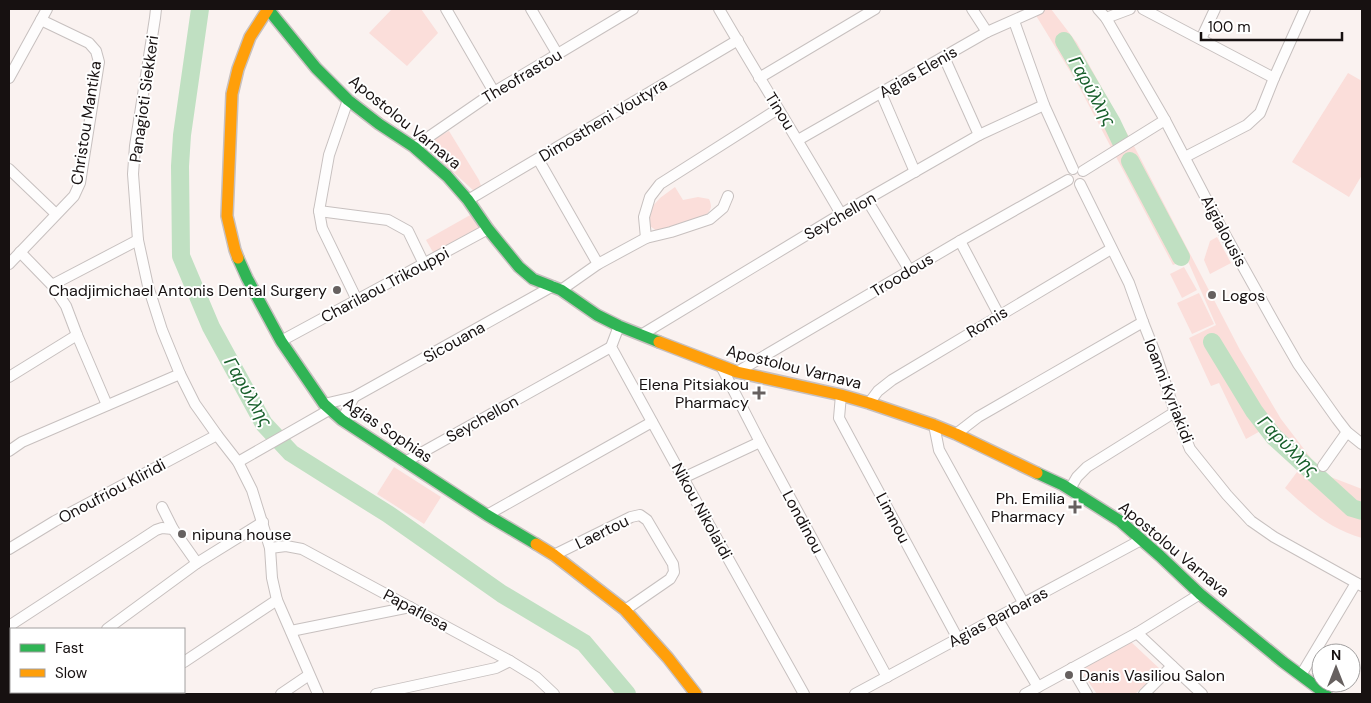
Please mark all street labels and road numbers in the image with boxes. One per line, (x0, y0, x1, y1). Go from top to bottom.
street label: Panagioti Siekkeri (125, 34, 163, 164)
street label: Agias Elenis (875, 41, 961, 103)
street label: Theofrastou (478, 44, 566, 108)
street label: Christou Mantika (66, 60, 106, 186)
street label: Apostolou Varnava (345, 70, 465, 174)
street label: Dimostheni Voutyra (535, 73, 671, 167)
street label: Tinou (760, 88, 800, 134)
street label: Seychellon (800, 187, 880, 245)
street label: Aigialousis (1196, 192, 1252, 270)
street label: Charilaou Trikouppi (317, 242, 453, 328)
street label: Troodous (867, 248, 937, 302)
street label: Romis (962, 302, 1012, 342)
street label: Sicouana (419, 316, 489, 368)
street label: Ioanni Kyriakidi (1139, 336, 1199, 446)
street label: Apostolou Varnava (724, 340, 864, 394)
street label: Seychellon (442, 391, 522, 447)
street label: Agias Sophias (339, 393, 437, 467)
street label: Onoufriou Kliridi (55, 454, 169, 528)
street label: Nikou Nikolaidi (667, 459, 737, 563)
street label: Londinou (778, 487, 828, 557)
street label: Limnou (871, 489, 915, 547)
street label: Apostolou Varnava (1114, 496, 1234, 602)
street label: Laertou (572, 510, 632, 554)
street label: Agias Barbaras (944, 582, 1052, 652)
street label: Papaflesa (380, 584, 452, 636)

